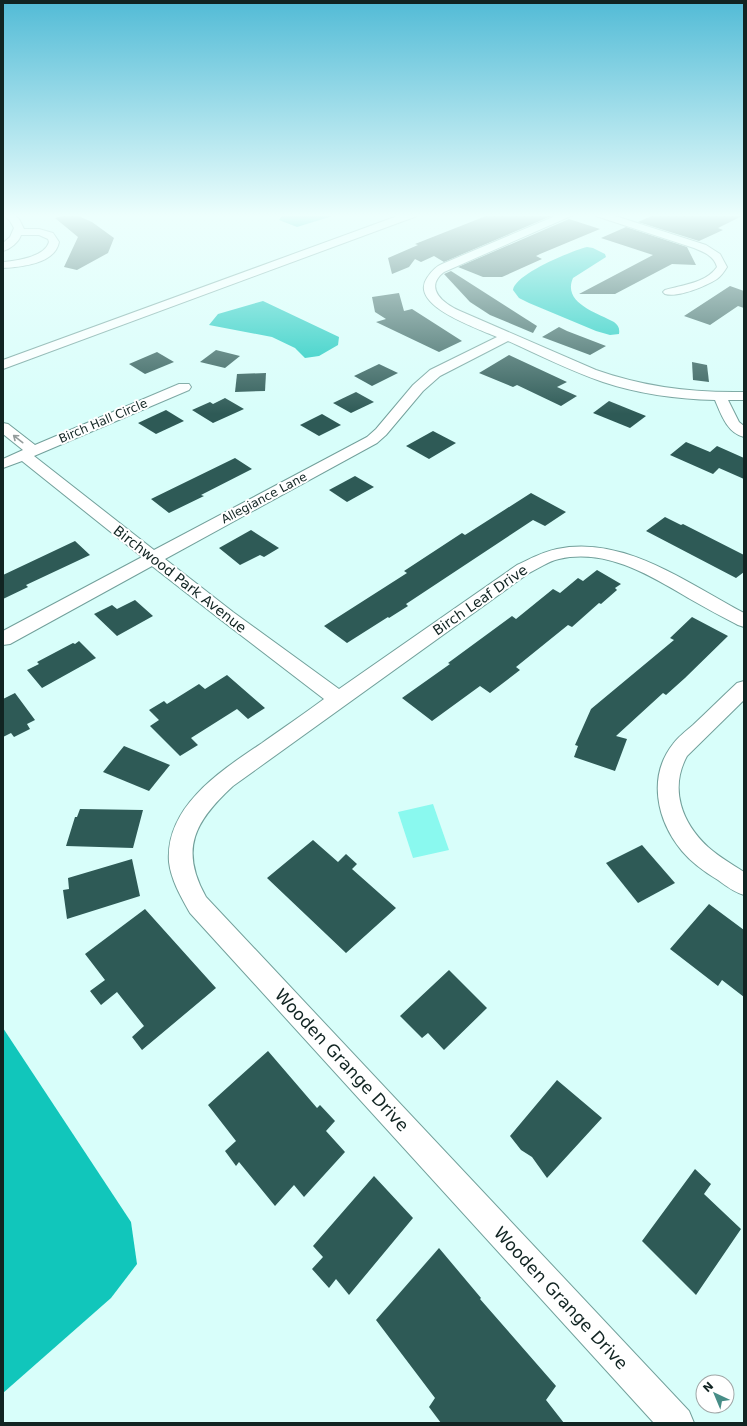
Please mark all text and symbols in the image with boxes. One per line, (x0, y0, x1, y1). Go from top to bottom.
street label: Birch Hall Circle (57, 396, 149, 446)
one-way arrow (13, 435, 24, 443)
street label: Allegiance Lane (219, 470, 309, 526)
street label: Birchwood Park Avenue (110, 522, 250, 636)
street label: Birch Leaf Drive (430, 561, 530, 639)
street label: Wooden Grange Drive (271, 985, 413, 1135)
street label: Wooden Grange Drive (490, 1223, 632, 1373)
north arrow (695, 1374, 735, 1414)
text: N (701, 1379, 716, 1395)

